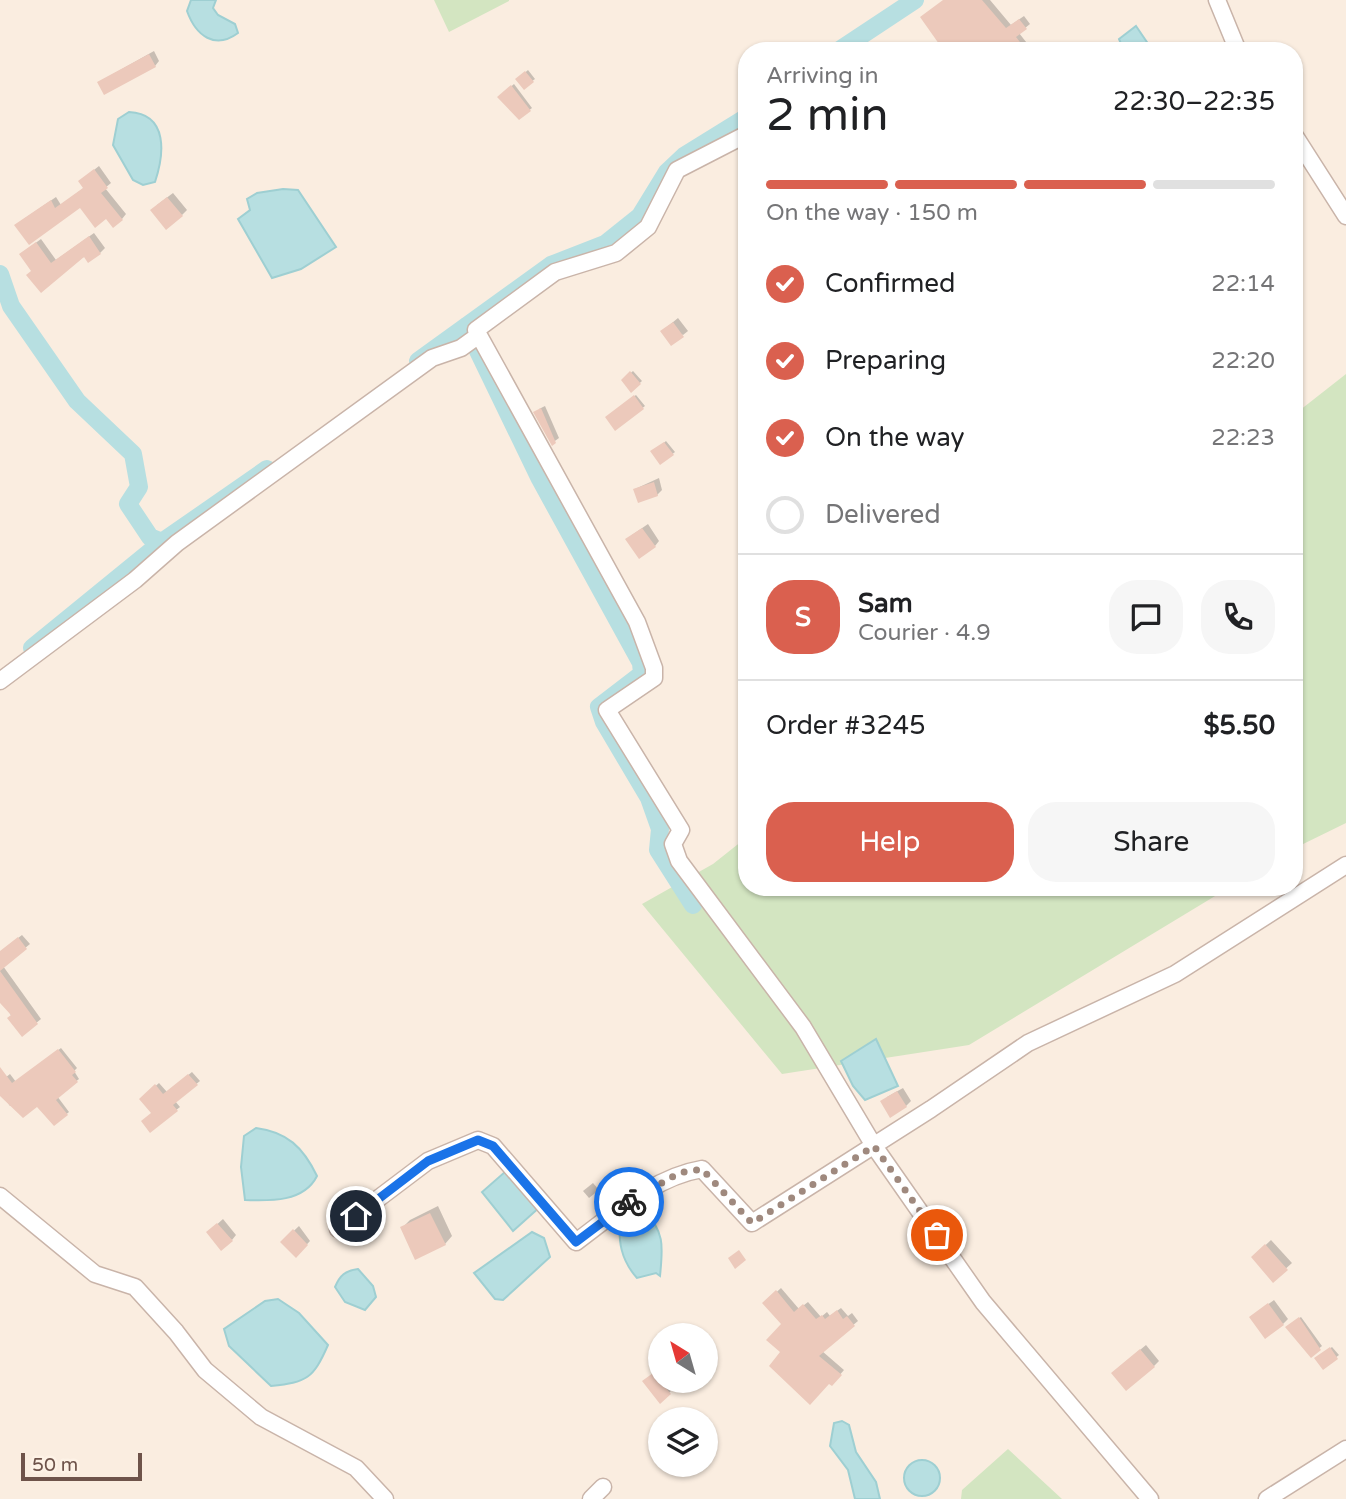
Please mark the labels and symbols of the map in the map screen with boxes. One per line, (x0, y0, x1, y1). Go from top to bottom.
courier (594, 1167, 664, 1237)
pin (326, 1186, 386, 1246)
pin (907, 1205, 967, 1265)
north arrow (648, 1323, 718, 1393)
scale bar (21, 1450, 142, 1482)

